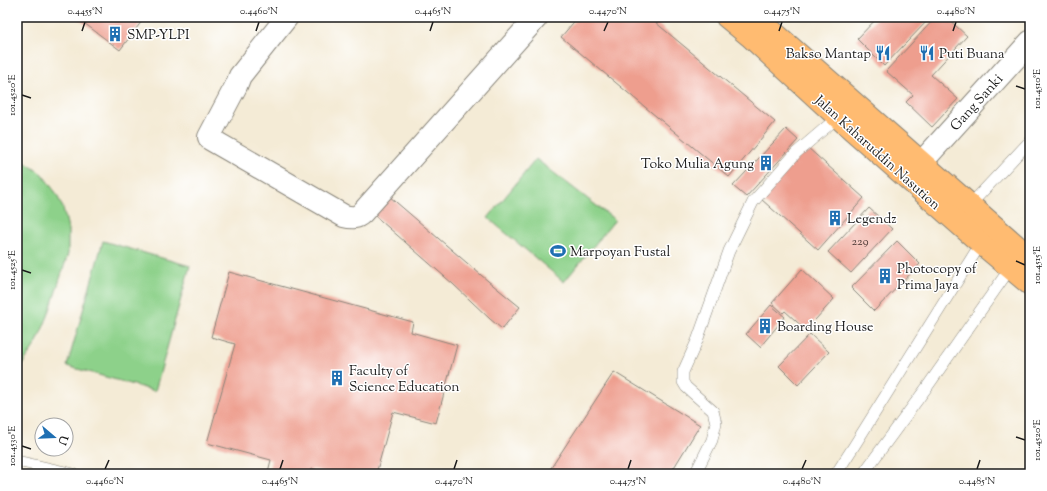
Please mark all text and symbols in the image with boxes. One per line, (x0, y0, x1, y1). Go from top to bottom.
text: 0.4455°N (67, 4, 103, 19)
text: 0.4460°N (240, 4, 278, 19)
text: 0.4465°N (415, 4, 451, 19)
text: 0.4470°N (589, 4, 627, 19)
text: 0.4475°N (764, 4, 800, 19)
text: 0.4480°N (937, 4, 975, 19)
building icon: SMP-YLPI (106, 25, 124, 43)
place label: SMP-YLPI (127, 26, 190, 46)
restaurant icon: Bakso Mantap (874, 44, 892, 62)
restaurant icon: Puti Buana (918, 44, 936, 62)
place label: Bakso Mantap (786, 45, 871, 65)
place label: Puti Buana (939, 45, 1005, 65)
text: 101.4510°E (1030, 69, 1045, 109)
street label: Gang Sanki (946, 70, 1009, 136)
text: 101.4520°E (5, 74, 20, 116)
street label: Jalan Kaharuddin Nasution (809, 91, 944, 216)
building icon: Toko Mulia Agung (757, 154, 775, 172)
place label: Toko Mulia Agung (641, 155, 754, 175)
building icon: Legendz (826, 209, 844, 227)
place label: Legendz (847, 210, 897, 230)
house number: 229 (851, 233, 869, 251)
sports icon: Marpoyan Fustal (549, 242, 567, 260)
place label: Marpoyan Fustal (570, 243, 670, 263)
text: 101.4515°E (1030, 246, 1045, 284)
text: 101.4525°E (5, 250, 20, 290)
place label: Photocopy of Prima Jaya (897, 260, 978, 296)
building icon: Photocopy of Prima Jaya (876, 267, 894, 285)
building icon: Boarding House (756, 317, 774, 335)
place label: Boarding House (777, 318, 874, 338)
place label: Faculty of Science Education (349, 362, 460, 398)
building icon: Faculty of Science Education (328, 369, 346, 387)
north arrow (34, 417, 74, 457)
text: 101.4520°E (1030, 419, 1045, 461)
text: 101.4530°E (5, 426, 20, 466)
text: U (53, 432, 72, 447)
text: 0.4460°N (86, 474, 124, 489)
text: 0.4465°N (262, 474, 298, 489)
text: 0.4470°N (435, 474, 473, 489)
text: 0.4475°N (610, 474, 646, 489)
text: 0.4480°N (783, 474, 821, 489)
text: 0.4485°N (959, 474, 995, 489)

